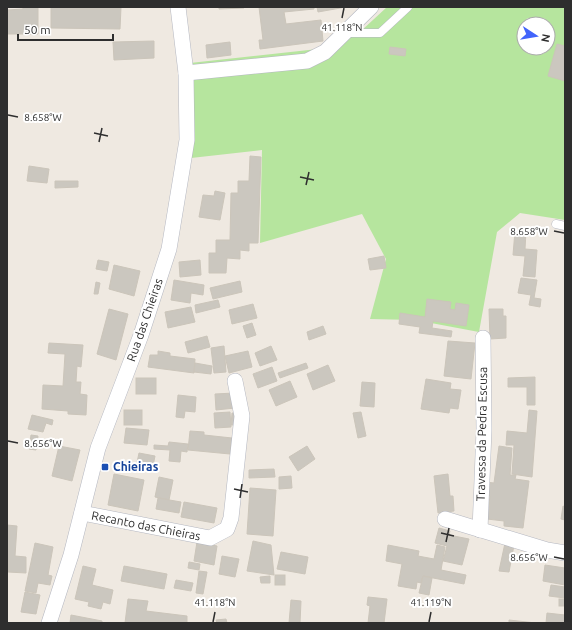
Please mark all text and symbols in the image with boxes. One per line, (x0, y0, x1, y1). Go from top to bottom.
scale bar (18, 16, 113, 42)
north arrow (516, 16, 556, 56)
text: 41.118°N (321, 22, 363, 33)
text: 50 m (24, 23, 51, 36)
text: N (539, 33, 553, 43)
text: 8.658°W (24, 112, 62, 123)
text: 8.658°W (510, 226, 548, 237)
street label: Rua das Chieiras (124, 277, 165, 363)
street label: Travessa da Pedra Escusa (474, 367, 489, 501)
text: 8.656°W (24, 438, 62, 449)
place label: Chieiras (113, 460, 159, 473)
marker: Chieiras (100, 462, 110, 472)
street label: Recanto das Chieiras (90, 509, 202, 542)
text: 8.656°W (510, 552, 548, 563)
text: 41.118°N (194, 597, 236, 608)
text: 41.119°N (410, 597, 452, 608)

